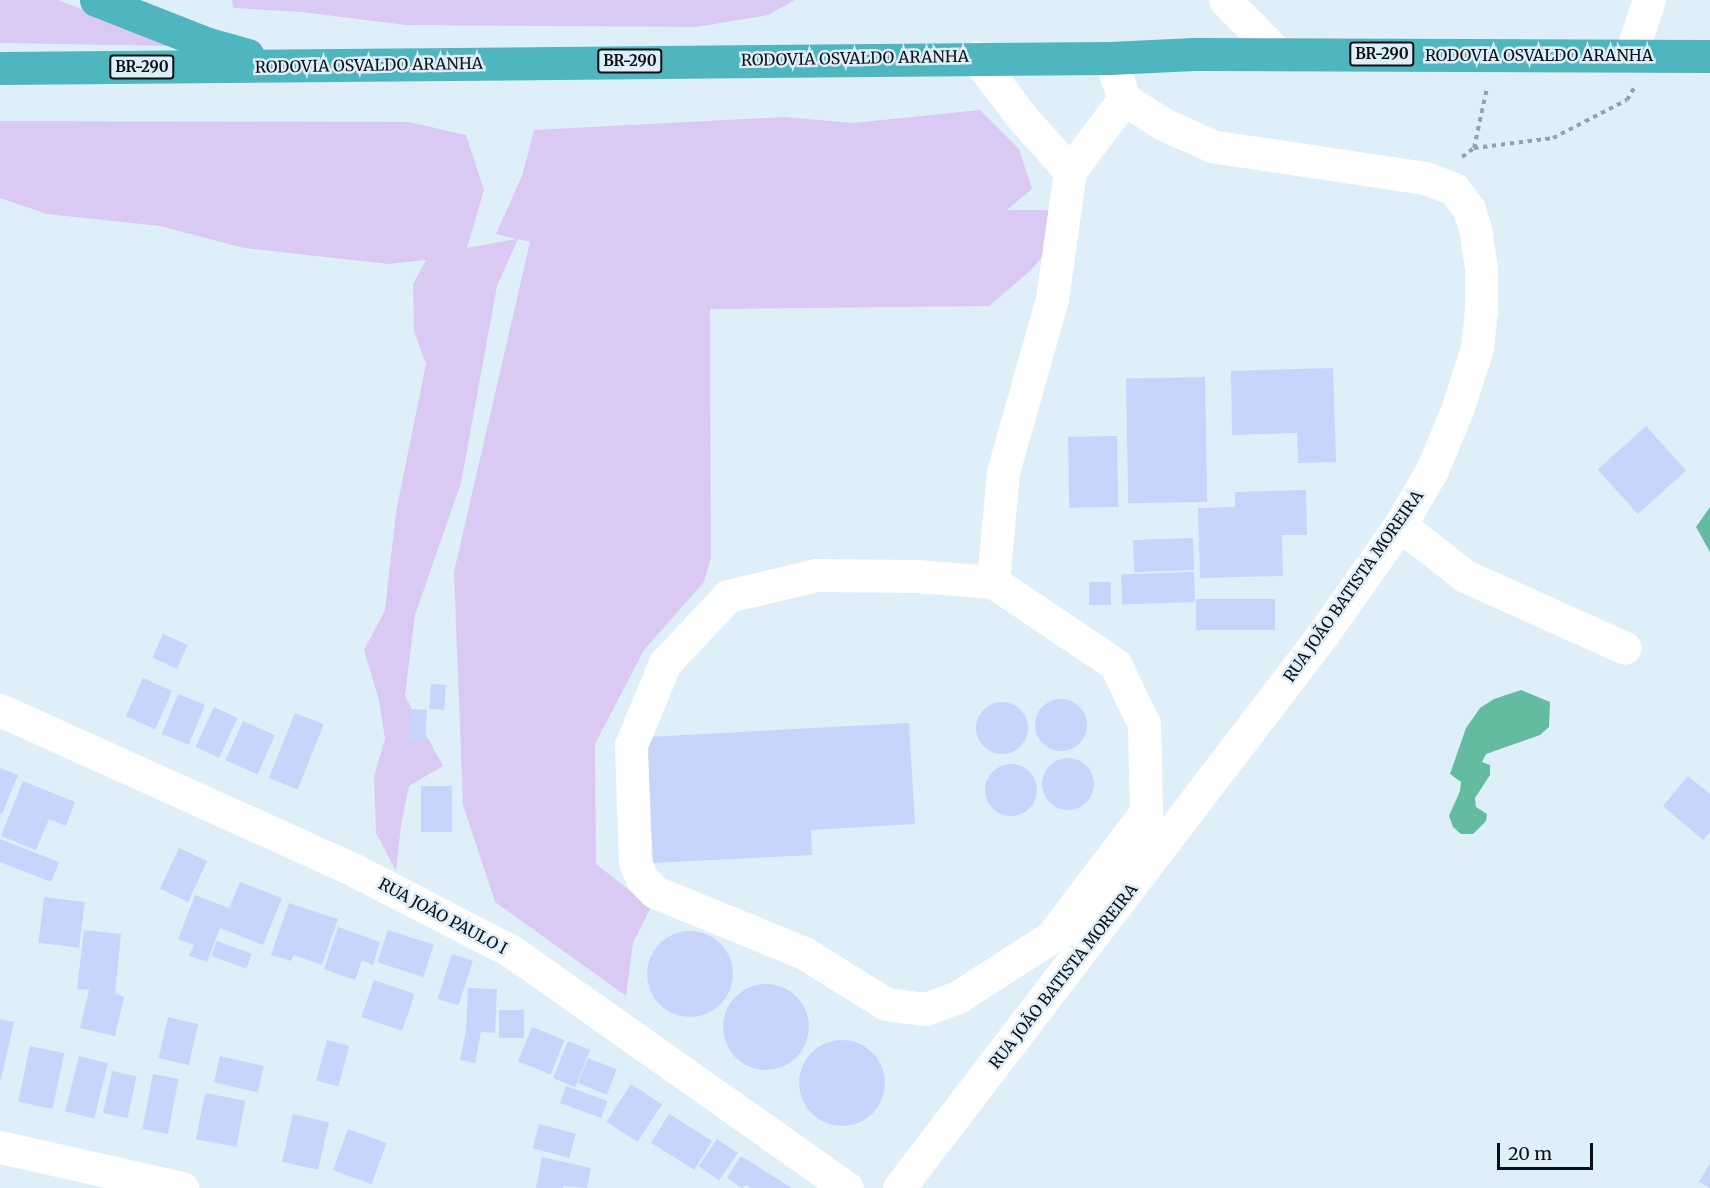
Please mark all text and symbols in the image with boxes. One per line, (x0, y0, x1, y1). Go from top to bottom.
road number: BR-290 (1349, 42, 1415, 66)
street label: RODOVIA OSVALDO ARANHA (1425, 45, 1653, 65)
street label: RODOVIA OSVALDO ARANHA (741, 46, 969, 70)
road number: BR-290 (597, 49, 663, 73)
street label: RODOVIA OSVALDO ARANHA (255, 53, 483, 77)
road number: BR-290 (109, 55, 175, 79)
street label: RUA JOÃO BATISTA MOREIRA (1279, 486, 1427, 686)
street label: RUA JOÃO PAULO I (375, 874, 511, 958)
street label: RUA JOÃO BATISTA MOREIRA (985, 880, 1141, 1072)
scale bar (1500, 1131, 1596, 1169)
text: 20 m (1508, 1142, 1552, 1165)

